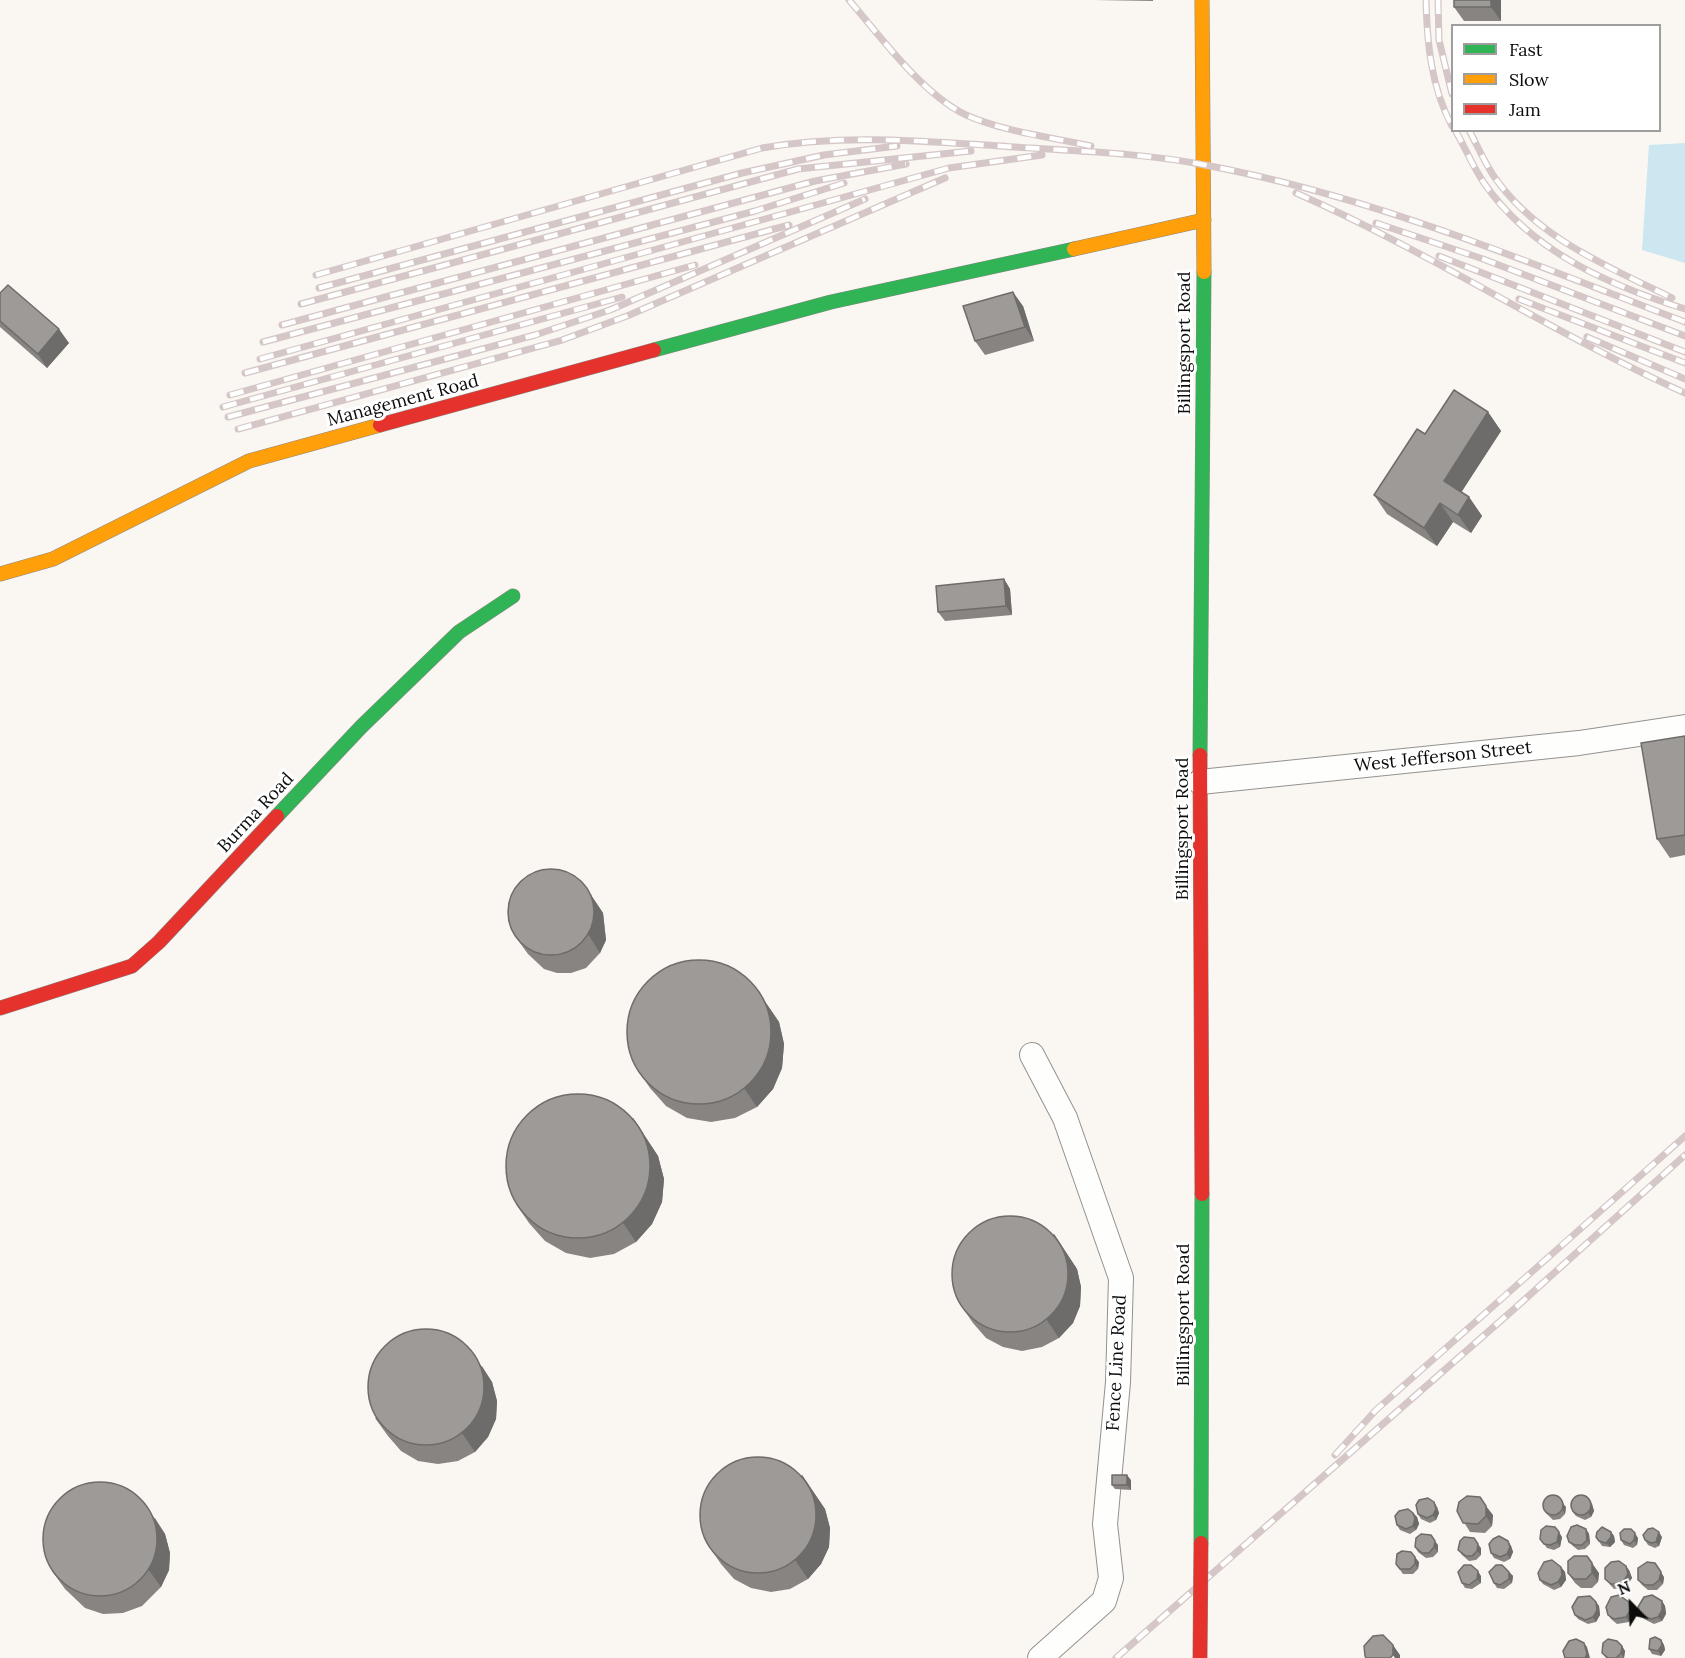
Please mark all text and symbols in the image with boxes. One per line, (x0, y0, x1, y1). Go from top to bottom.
legend (1451, 24, 1661, 132)
text: Fast (1509, 38, 1543, 61)
text: Slow (1509, 68, 1549, 91)
text: Jam (1509, 98, 1541, 121)
street label: Billingsport Road (1174, 272, 1196, 414)
street label: Management Road (325, 370, 481, 432)
street label: West Jefferson Street (1353, 737, 1533, 777)
street label: Billingsport Road (1172, 758, 1194, 900)
street label: Burma Road (213, 769, 299, 857)
street label: Billingsport Road (1173, 1244, 1195, 1386)
street label: Fence Line Road (1103, 1294, 1131, 1432)
north arrow (1601, 1574, 1661, 1634)
text: N (1614, 1576, 1634, 1599)

